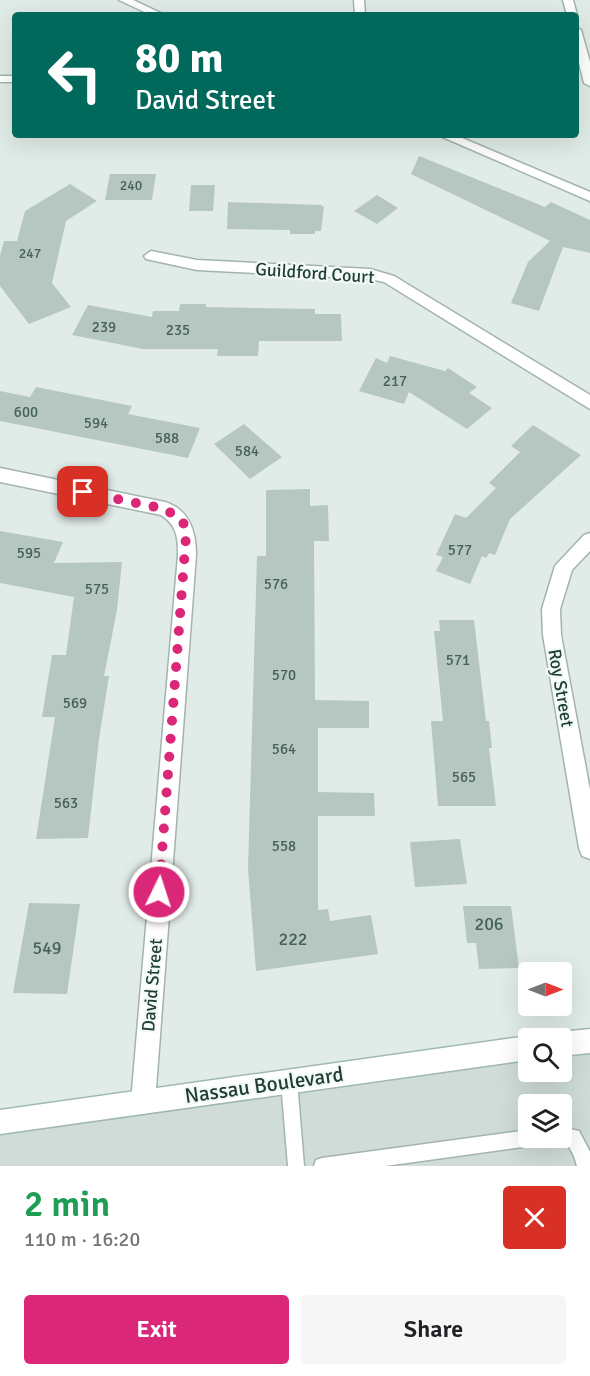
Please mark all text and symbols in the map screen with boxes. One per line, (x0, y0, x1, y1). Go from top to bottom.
text: 80 m (135, 33, 224, 84)
icon: left (36, 36, 114, 114)
text: David Street (135, 84, 275, 117)
house number: 240 (120, 177, 142, 194)
house number: 247 (19, 245, 41, 262)
street label: Guildford Court (255, 258, 375, 288)
house number: 239 (92, 318, 116, 336)
house number: 235 (166, 321, 190, 339)
house number: 217 (383, 372, 407, 390)
house number: 600 (14, 403, 38, 421)
house number: 594 (84, 414, 108, 432)
house number: 588 (155, 429, 179, 447)
house number: 584 (235, 442, 259, 460)
pin (57, 466, 108, 517)
icon: arrive (66, 475, 99, 508)
house number: 577 (448, 541, 472, 559)
house number: 595 (17, 544, 41, 562)
house number: 576 (264, 575, 288, 593)
house number: 575 (85, 580, 109, 598)
street label: Roy Street (543, 647, 579, 729)
house number: 571 (446, 651, 470, 669)
house number: 570 (272, 666, 296, 684)
house number: 569 (63, 694, 87, 712)
house number: 564 (272, 740, 296, 758)
house number: 565 (452, 768, 476, 786)
house number: 563 (54, 794, 78, 812)
house number: 558 (272, 837, 296, 855)
position arrow (127, 860, 191, 924)
house number: 206 (474, 913, 504, 935)
house number: 222 (278, 928, 308, 950)
house number: 549 (32, 937, 62, 959)
street label: David Street (137, 937, 167, 1033)
north arrow (518, 962, 572, 1016)
map controls (518, 962, 572, 1148)
button: search (518, 1028, 572, 1082)
street label: Nassau Boulevard (183, 1061, 345, 1109)
button: layers (518, 1094, 572, 1148)
text: 2 min (24, 1182, 110, 1227)
button: close (503, 1186, 566, 1249)
text: 110 m · 16:20 (24, 1227, 140, 1252)
button: Exit (24, 1295, 289, 1364)
button: Share (301, 1295, 566, 1364)

